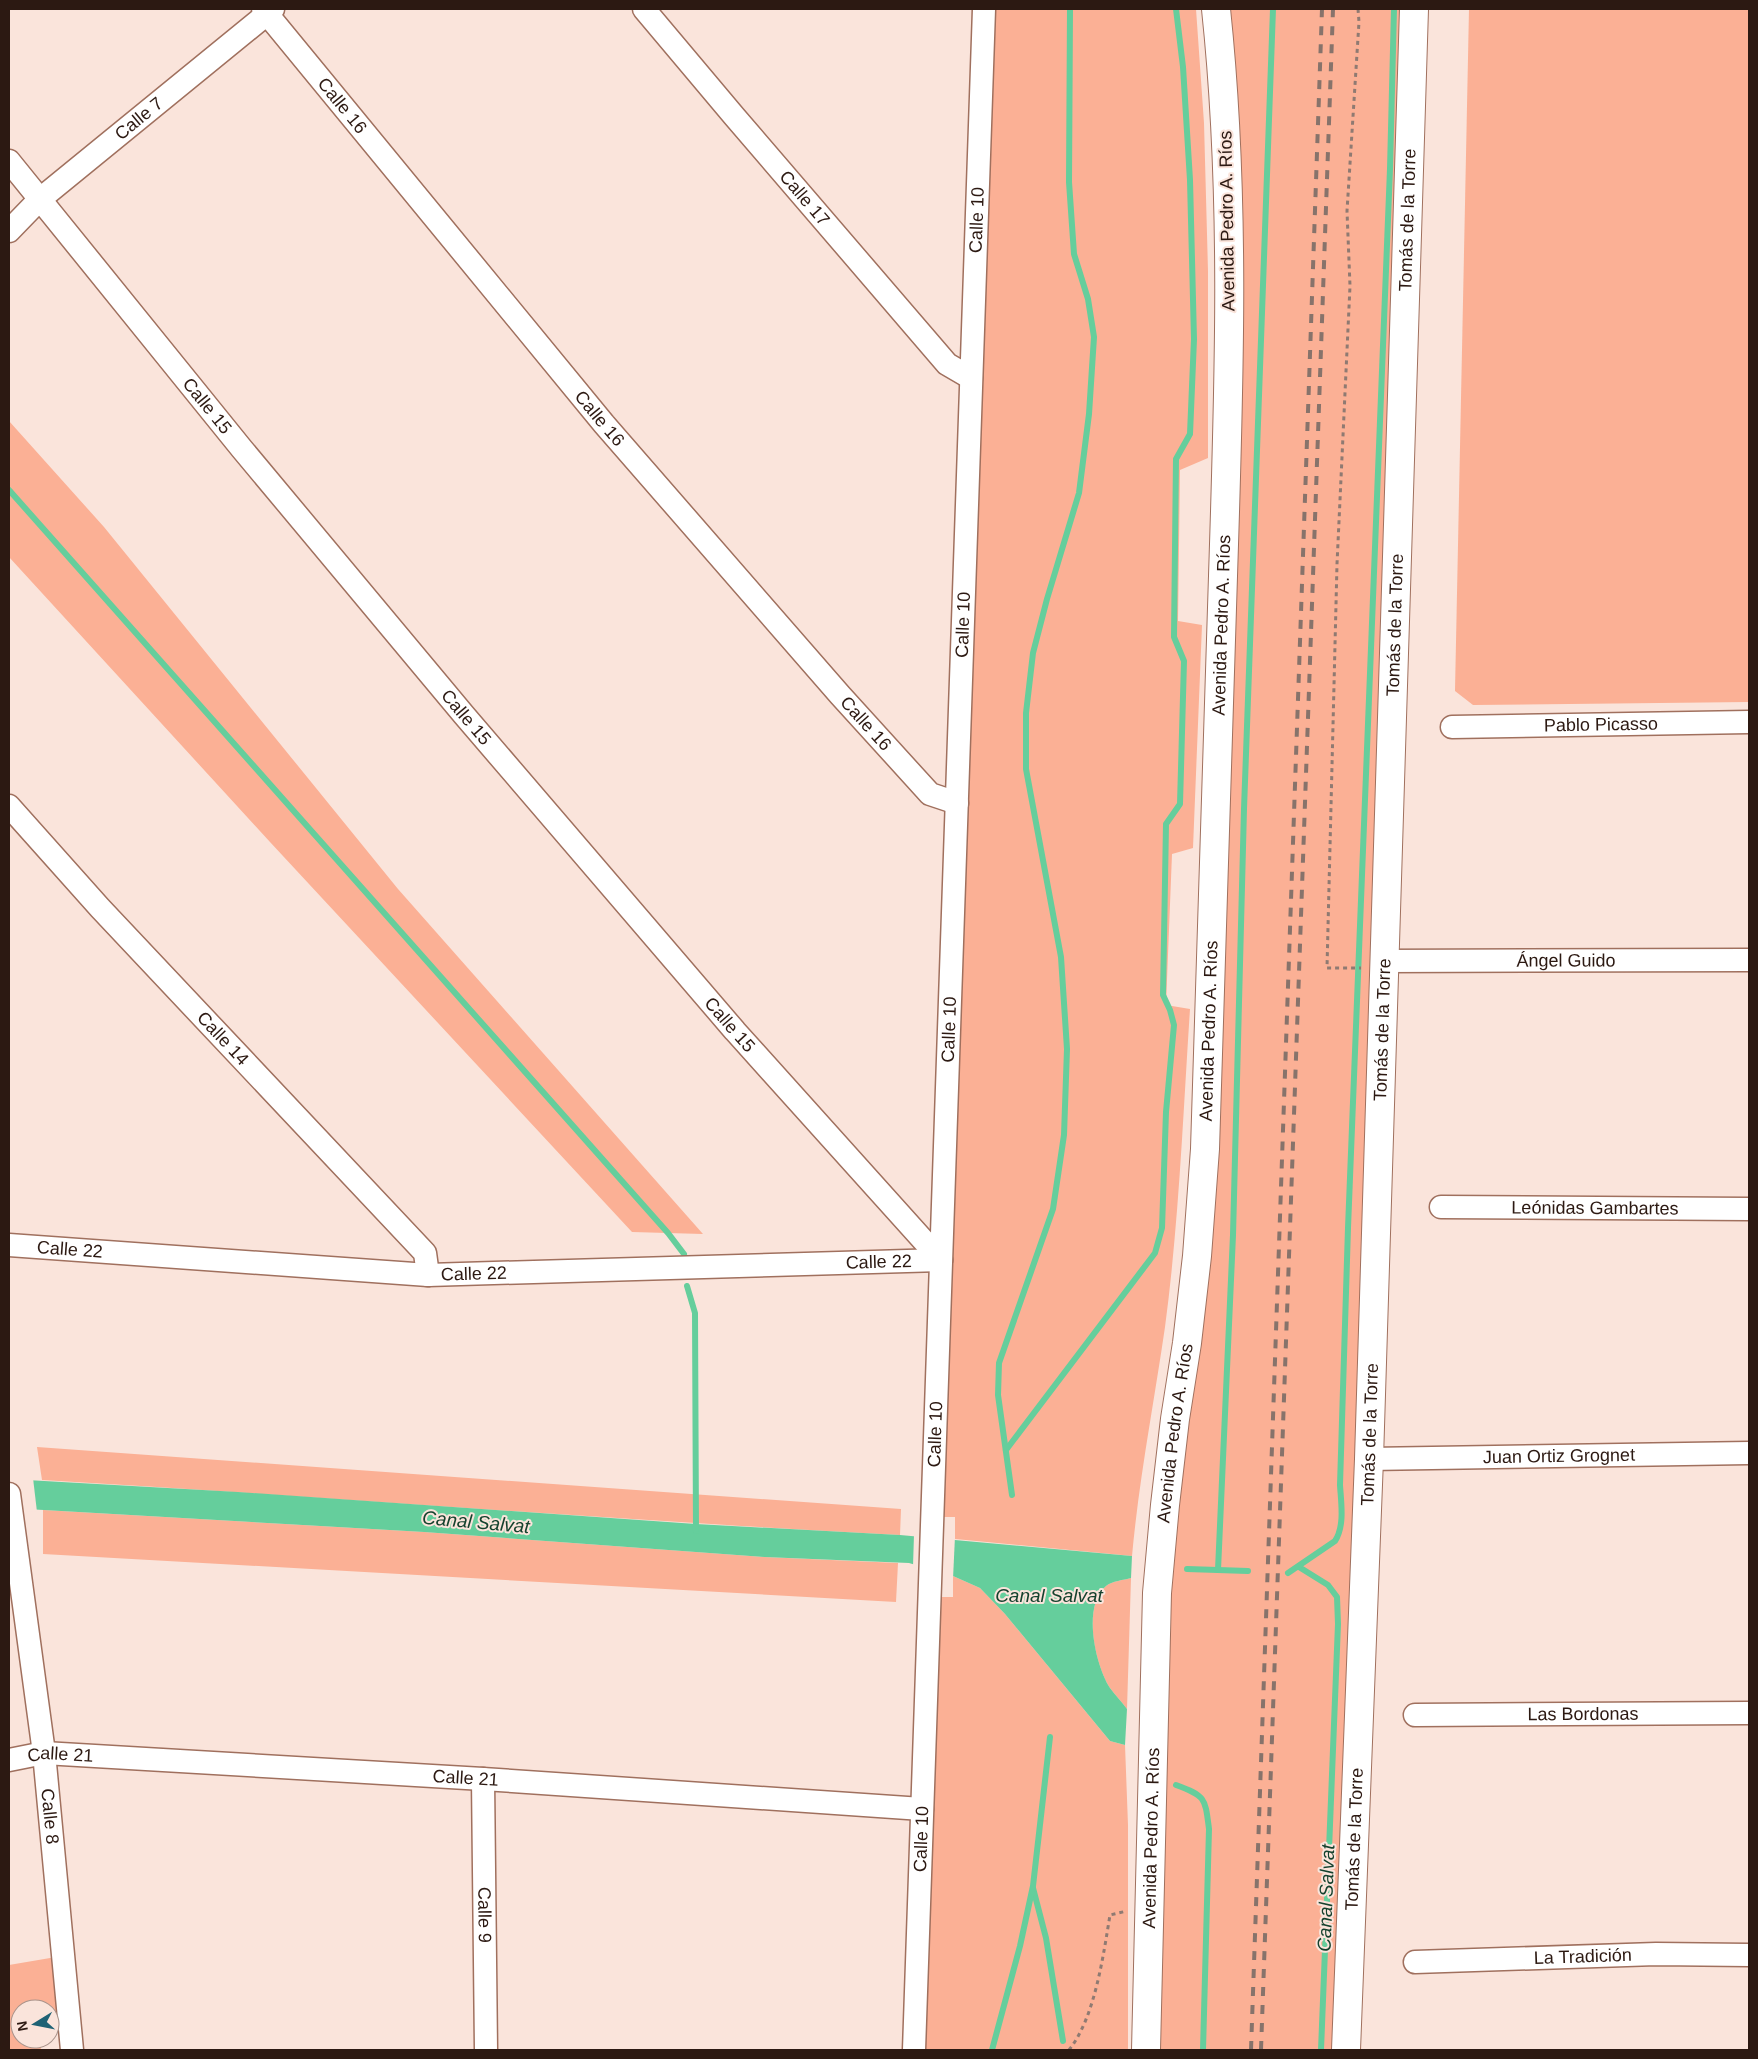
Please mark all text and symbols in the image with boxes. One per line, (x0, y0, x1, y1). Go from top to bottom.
street label: Calle 16 (314, 74, 371, 137)
street label: Calle 7 (111, 93, 167, 144)
street label: Avenida Pedro A. Ríos (1215, 130, 1239, 312)
street label: Tomás de la Torre (1395, 148, 1420, 292)
street label: Calle 17 (775, 166, 834, 230)
street label: Calle 10 (966, 187, 988, 253)
street label: Calle 15 (179, 374, 236, 438)
street label: Calle 16 (571, 387, 629, 450)
street label: Avenida Pedro A. Ríos (1209, 534, 1234, 716)
street label: Tomás de la Torre (1383, 553, 1407, 697)
street label: Calle 10 (952, 591, 974, 658)
street label: Calle 15 (437, 686, 495, 749)
street label: Calle 16 (836, 692, 896, 755)
street label: Pablo Picasso (1544, 714, 1658, 735)
street label: Avenida Pedro A. Ríos (1196, 940, 1222, 1122)
street label: Ángel Guido (1516, 950, 1616, 971)
street label: Tomás de la Torre (1370, 958, 1395, 1101)
street label: Calle 15 (701, 993, 759, 1056)
street label: Calle 10 (938, 996, 960, 1063)
street label: Calle 14 (193, 1008, 253, 1069)
street label: Leónidas Gambartes (1511, 1197, 1679, 1219)
street label: Calle 22 (36, 1237, 104, 1262)
street label: Calle 22 (845, 1251, 912, 1273)
street label: Calle 22 (441, 1263, 507, 1285)
street label: Avenida Pedro A. Ríos (1153, 1342, 1197, 1524)
street label: Tomás de la Torre (1357, 1363, 1382, 1506)
street label: Calle 10 (924, 1401, 946, 1468)
street label: Juan Ortiz Grognet (1483, 1445, 1635, 1467)
water label: Canal Salvat (421, 1507, 531, 1537)
water label: Canal Salvat (995, 1585, 1104, 1606)
street label: Las Bordonas (1527, 1704, 1639, 1724)
street label: Calle 21 (26, 1743, 94, 1766)
street label: Avenida Pedro A. Ríos (1139, 1747, 1163, 1929)
street label: Calle 21 (432, 1766, 499, 1790)
street label: Tomás de la Torre (1341, 1767, 1367, 1911)
street label: Calle 8 (37, 1788, 63, 1845)
street label: Calle 10 (910, 1806, 932, 1872)
water label: Canal Salvat (1314, 1843, 1338, 1952)
street label: Calle 9 (474, 1887, 495, 1943)
street label: La Tradición (1534, 1945, 1632, 1968)
north arrow (10, 1999, 60, 2049)
text: N (13, 2020, 31, 2033)

